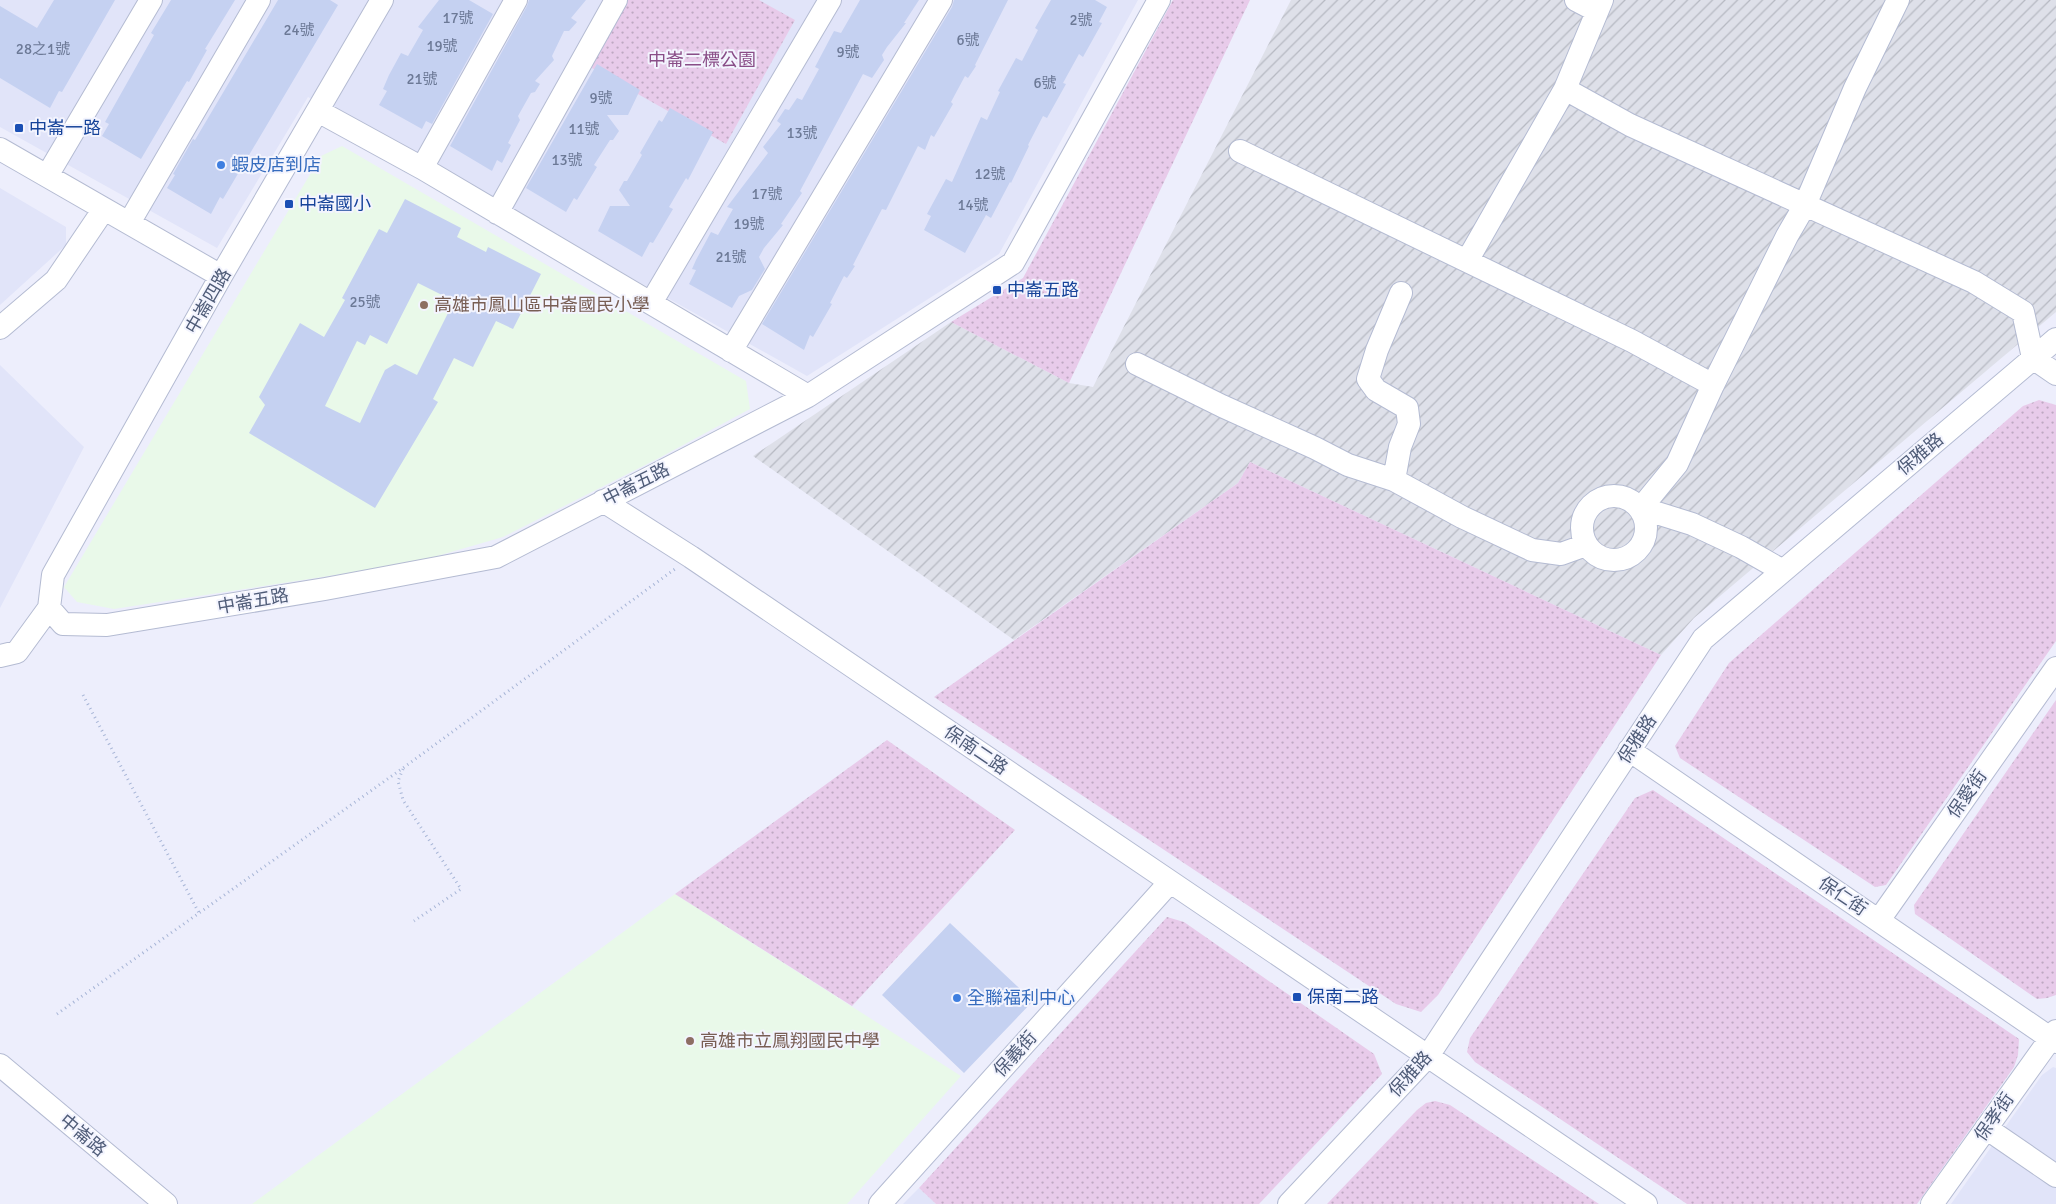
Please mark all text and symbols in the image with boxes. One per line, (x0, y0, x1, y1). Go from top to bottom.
house number: 17號 (442, 9, 474, 27)
house number: 2號 (1069, 11, 1093, 29)
house number: 24號 (283, 21, 315, 39)
house number: 6號 (956, 31, 980, 49)
house number: 19號 (426, 37, 458, 55)
house number: 28之1號 (16, 40, 70, 58)
house number: 9號 (836, 43, 860, 61)
park label: 中崙二標公園 (648, 49, 756, 71)
house number: 21號 (406, 70, 438, 88)
house number: 6號 (1033, 74, 1057, 92)
house number: 9號 (589, 89, 613, 107)
place label: 中崙一路 (29, 117, 101, 139)
house number: 11號 (568, 120, 600, 138)
marker: 中崙一路 (13, 122, 25, 134)
house number: 13號 (786, 124, 818, 142)
house number: 13號 (551, 151, 583, 169)
place label: 蝦皮店到店 (231, 154, 321, 176)
marker: 蝦皮店到店 (215, 159, 227, 171)
house number: 12號 (974, 165, 1006, 183)
house number: 17號 (751, 185, 783, 203)
place label: 中崙國小 (299, 193, 371, 215)
house number: 14號 (957, 196, 989, 214)
marker: 中崙國小 (283, 198, 295, 210)
house number: 19號 (733, 215, 765, 233)
house number: 21號 (715, 248, 747, 266)
street label: 中崙四路 (180, 264, 236, 338)
place label: 中崙五路 (1007, 279, 1079, 301)
marker: 中崙五路 (991, 284, 1003, 296)
house number: 25號 (349, 293, 381, 311)
place label: 高雄市鳳山區中崙國民小學 (434, 294, 650, 316)
marker: 高雄市鳳山區中崙國民小學 (418, 299, 430, 311)
street label: 保雅路 (1892, 428, 1948, 480)
street label: 中崙五路 (599, 458, 673, 510)
street label: 中崙五路 (216, 584, 290, 618)
street label: 保雅路 (1613, 710, 1661, 768)
street label: 保南二路 (940, 721, 1012, 779)
street label: 保愛街 (1943, 766, 1991, 822)
street label: 保仁街 (1814, 872, 1872, 920)
place label: 保南二路 (1307, 986, 1379, 1008)
place label: 全聯福利中心 (967, 987, 1075, 1009)
marker: 保南二路 (1291, 991, 1303, 1003)
marker: 全聯福利中心 (951, 992, 963, 1004)
street label: 保義街 (989, 1027, 1041, 1081)
place label: 高雄市立鳳翔國民中學 (700, 1030, 880, 1052)
marker: 高雄市立鳳翔國民中學 (684, 1035, 696, 1047)
street label: 保雅路 (1384, 1047, 1436, 1101)
street label: 保孝街 (1970, 1089, 2018, 1145)
street label: 中崙路 (55, 1109, 111, 1161)

